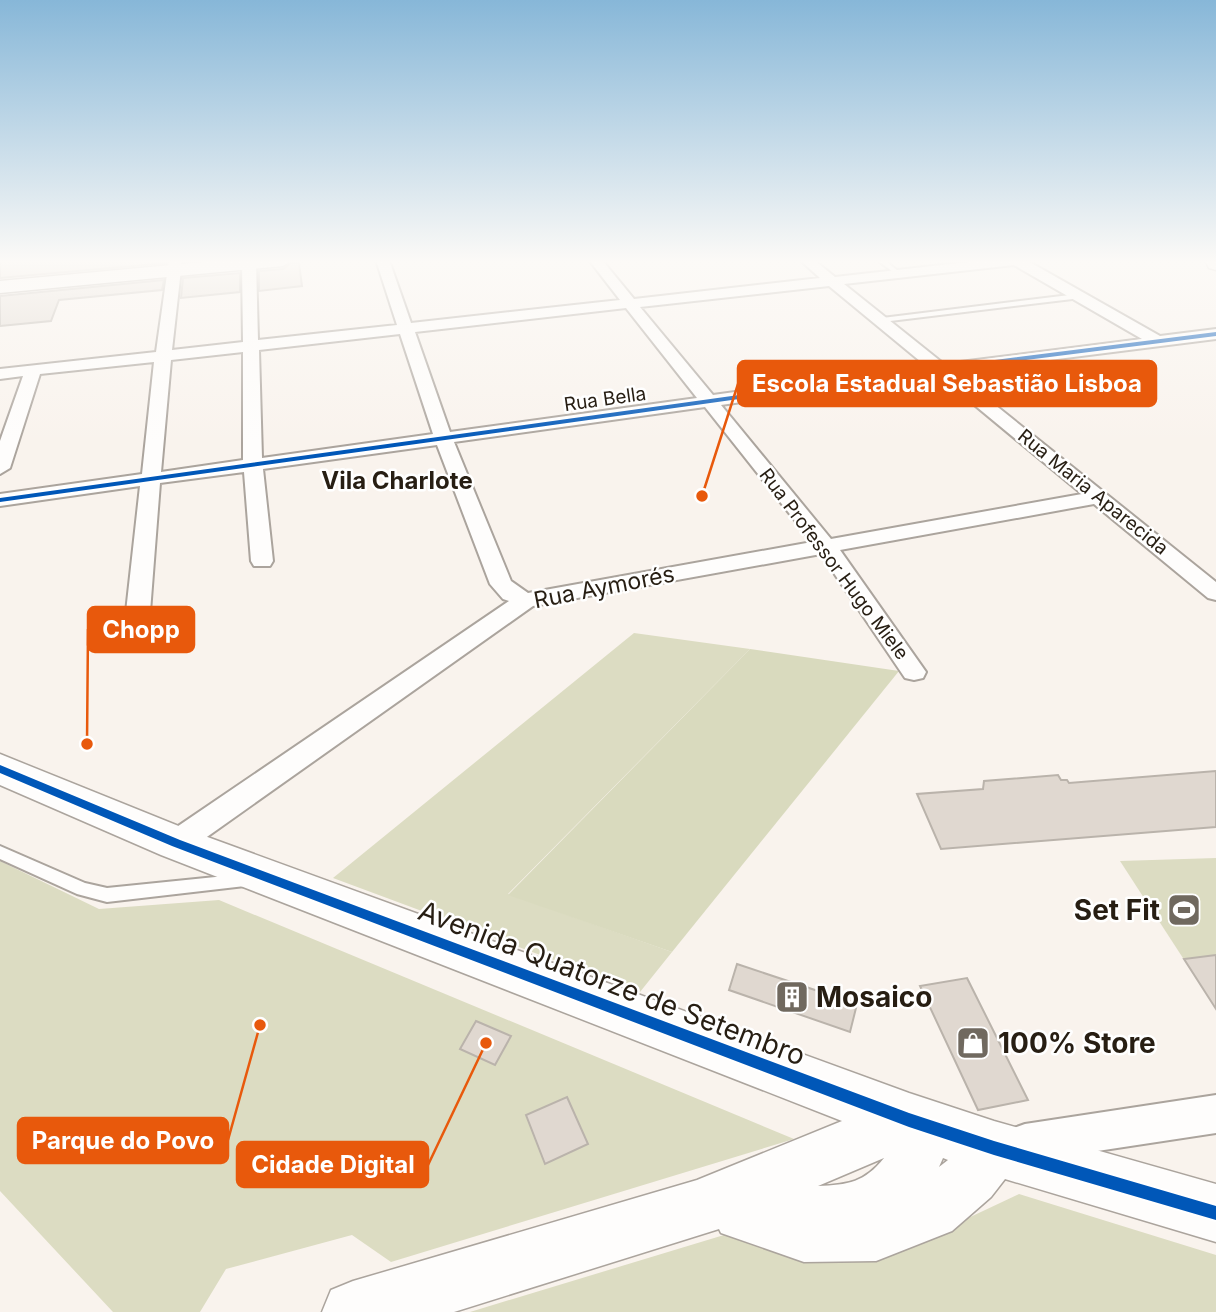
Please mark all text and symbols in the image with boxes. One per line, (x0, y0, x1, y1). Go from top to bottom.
callout: Escola Estadual Sebastião Lisboa (738, 361, 1156, 406)
text: Escola Estadual Sebastião Lisboa (752, 369, 1142, 398)
street label: Rua Bella (562, 382, 648, 416)
street label: Rua Maria Aparecida (1013, 424, 1173, 560)
street label: Rua Professor Hugo Miele (755, 464, 913, 664)
district label: Vila Charlote (321, 466, 473, 495)
street label: Rua Aymorés (531, 560, 677, 614)
callout: Chopp (88, 607, 194, 652)
text: Chopp (102, 615, 180, 644)
sports icon: Set Fit (1165, 891, 1203, 929)
street label: Avenida Quatorze de Setembro (414, 893, 810, 1073)
place label: Set Fit (1074, 893, 1160, 927)
building icon: Mosaico (773, 978, 811, 1016)
place label: Mosaico (816, 980, 932, 1014)
shop icon: 100% Store (954, 1024, 992, 1062)
place label: 100% Store (998, 1026, 1156, 1060)
callout: Parque do Povo (18, 1118, 228, 1163)
text: Parque do Povo (32, 1126, 214, 1155)
callout: Cidade Digital (237, 1142, 428, 1187)
text: Cidade Digital (251, 1150, 415, 1179)

